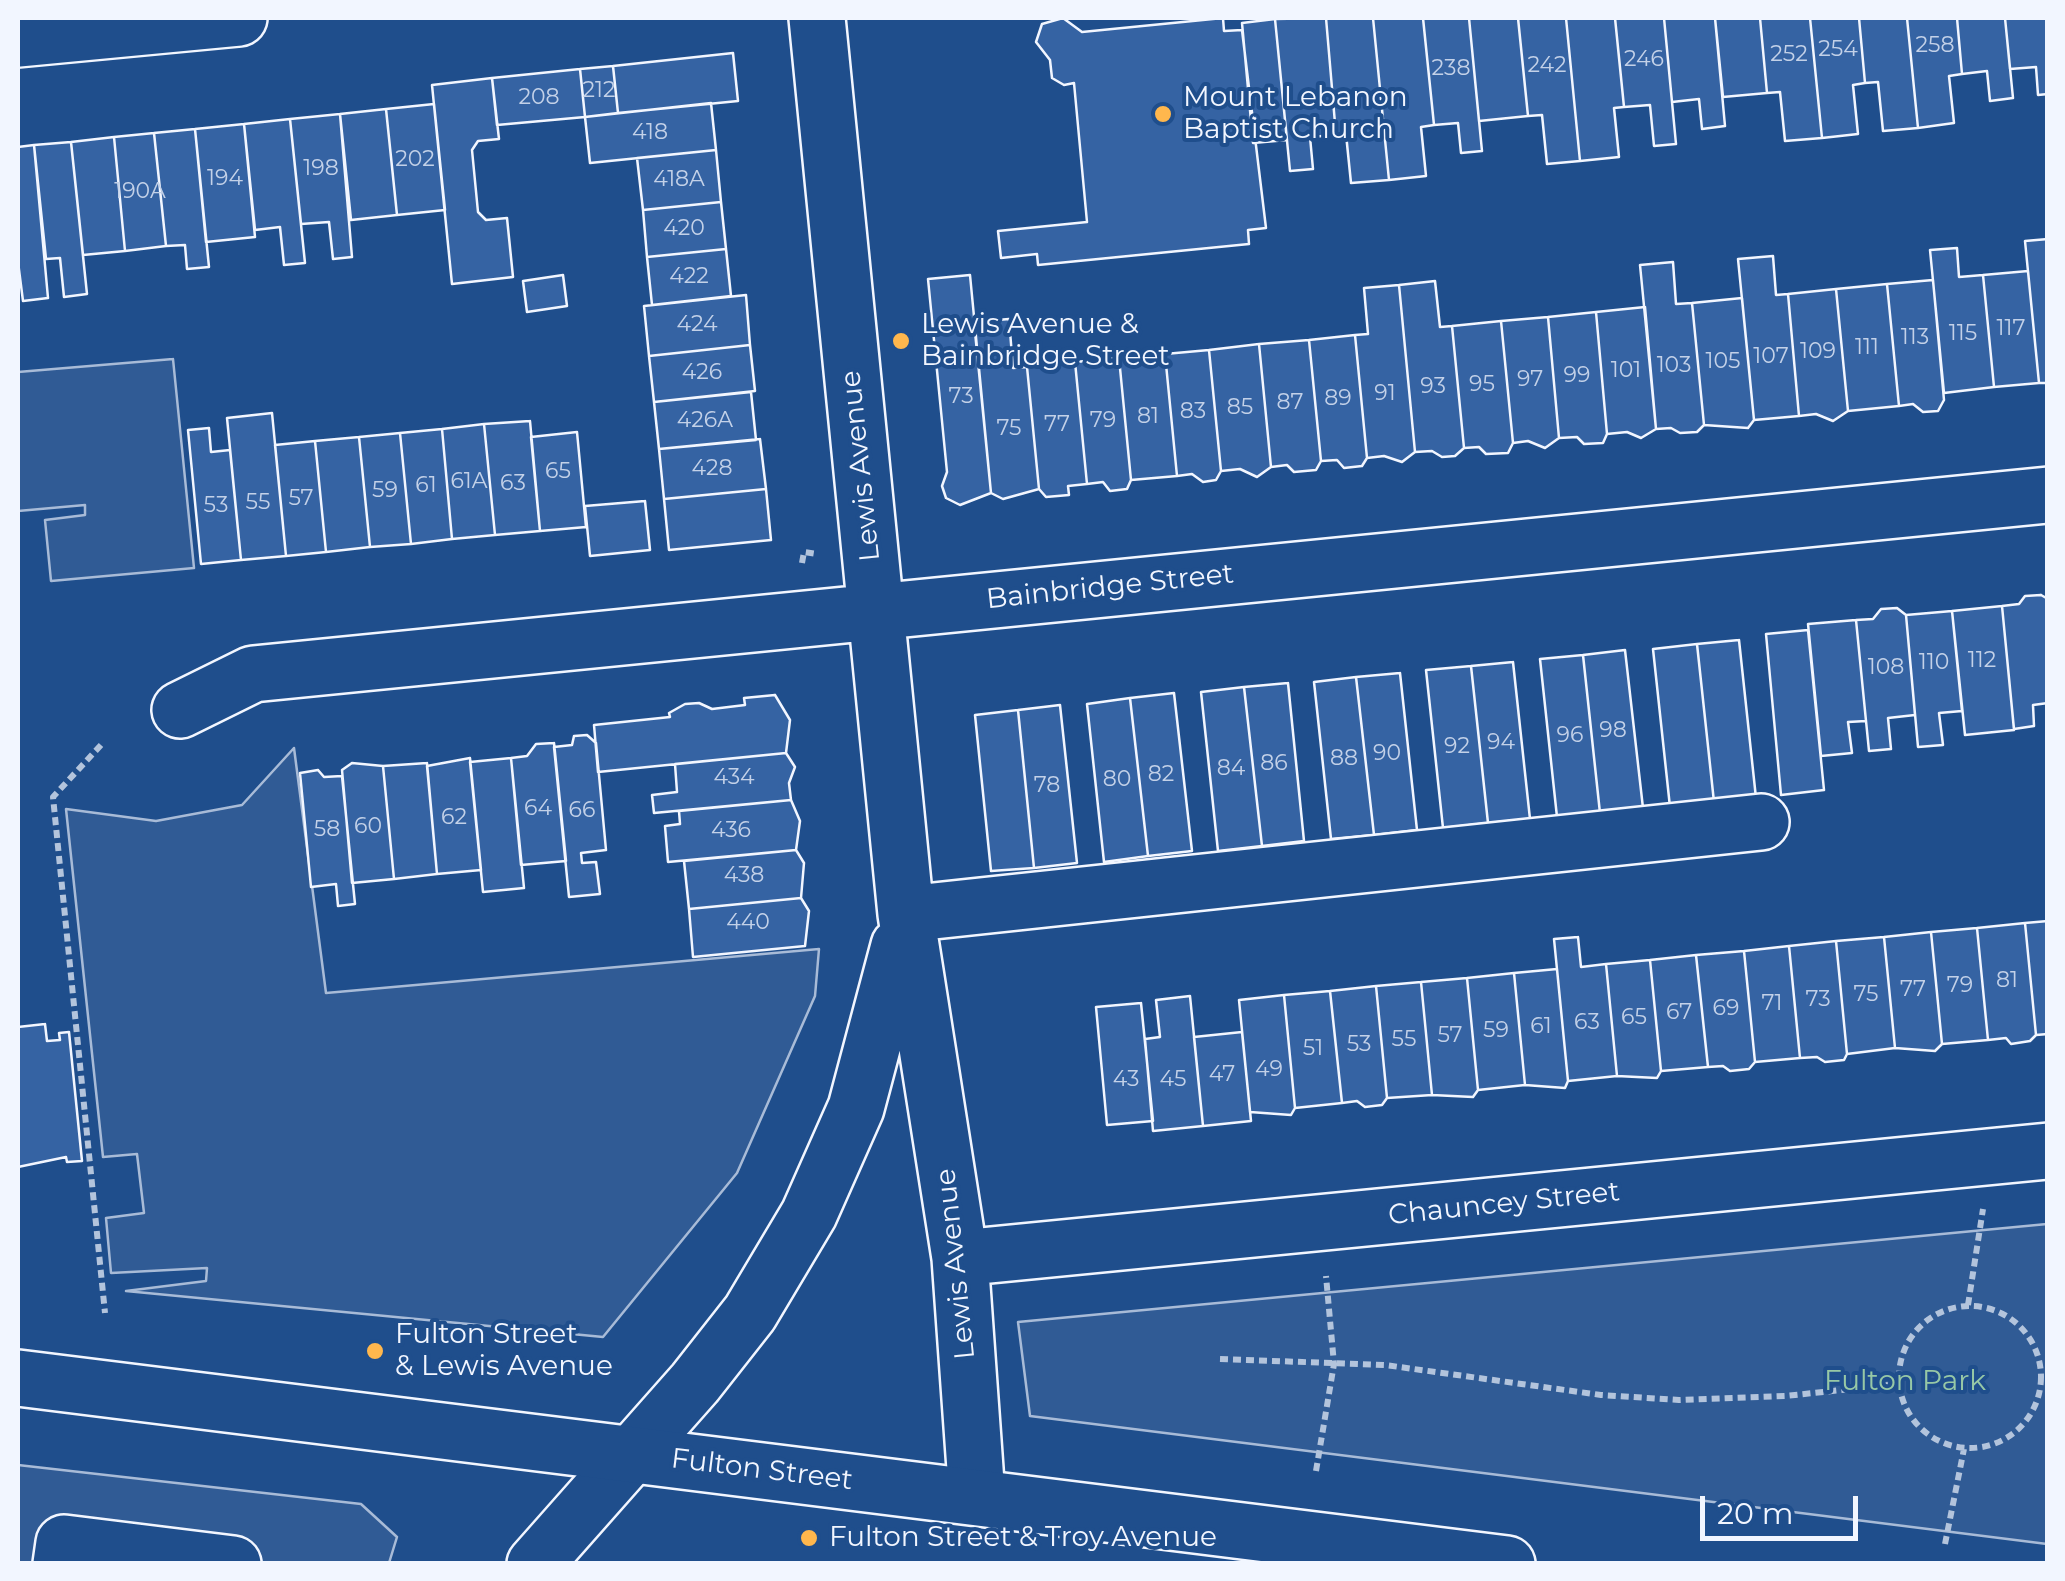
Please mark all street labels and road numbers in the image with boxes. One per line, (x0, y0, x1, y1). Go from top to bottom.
street label: Lewis Avenue (834, 369, 888, 563)
street label: Bainbridge Street (985, 557, 1235, 617)
street label: Lewis Avenue (929, 1167, 983, 1361)
street label: Chauncey Street (1387, 1175, 1621, 1233)
street label: Fulton Street (669, 1442, 855, 1498)

